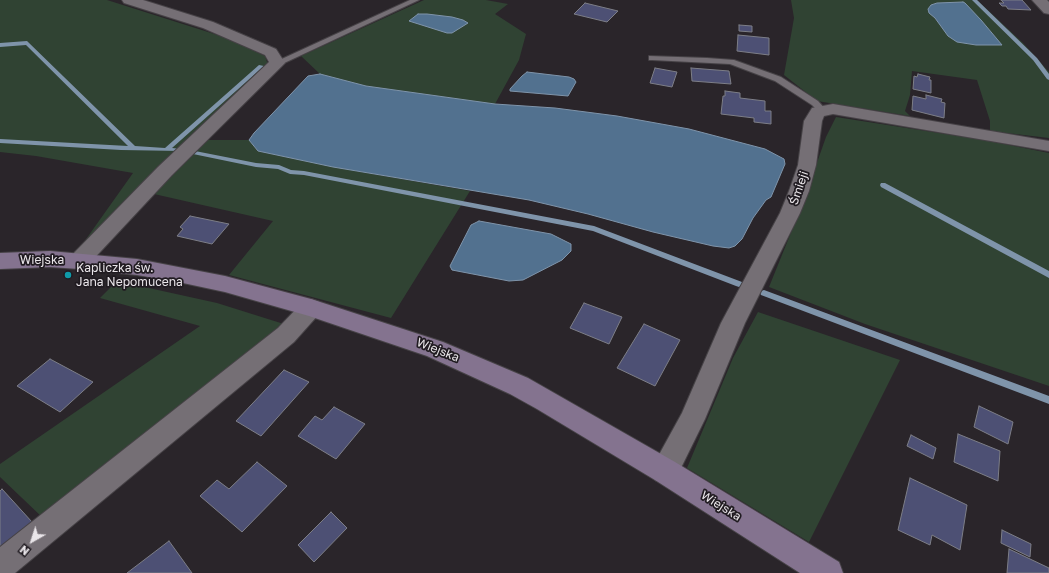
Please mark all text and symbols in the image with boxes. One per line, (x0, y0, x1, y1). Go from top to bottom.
street label: Śmieji (787, 169, 811, 207)
street label: Wiejska (20, 253, 64, 267)
place label: Kapliczka św. Jana Nepomucena (76, 261, 183, 289)
marker: Kapliczka św. Jana Nepomucena (63, 270, 73, 280)
street label: Wiejska (415, 335, 461, 365)
street label: Wiejska (698, 488, 744, 524)
north arrow (12, 521, 52, 561)
text: N (17, 543, 31, 558)

